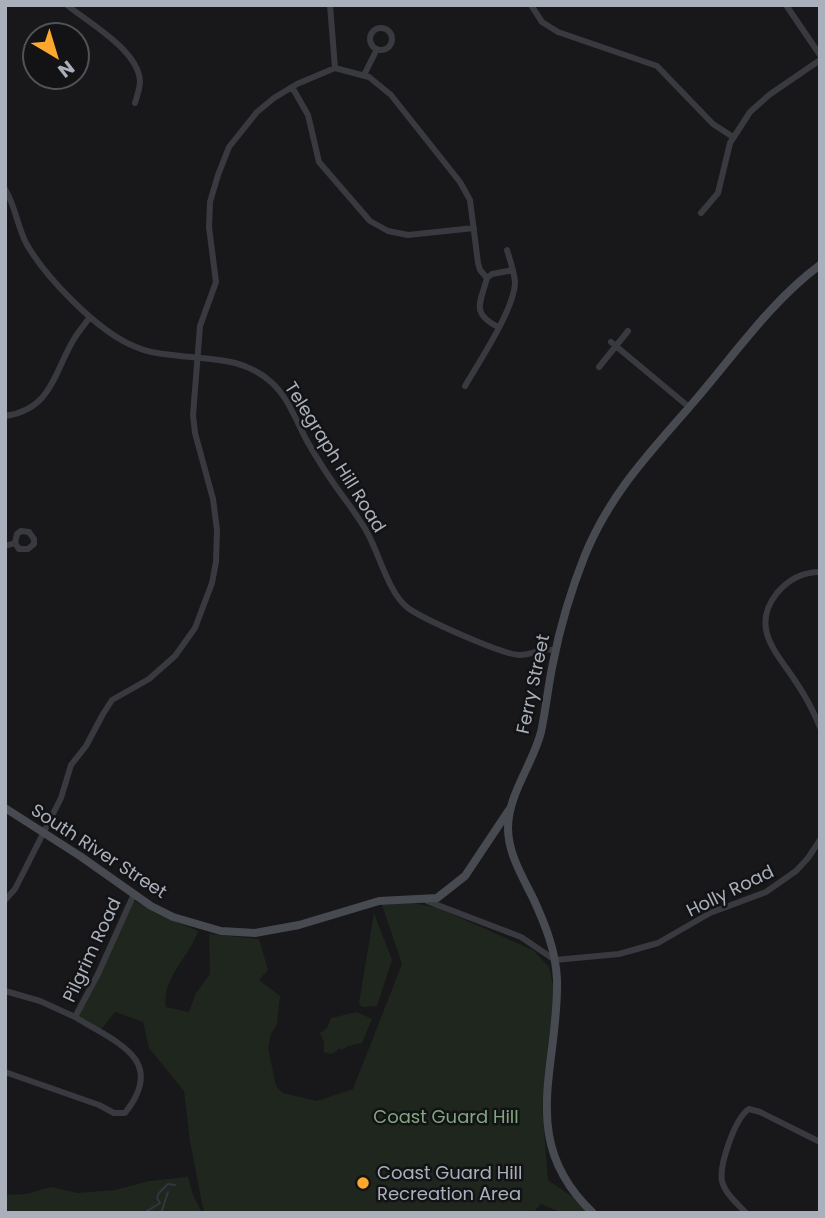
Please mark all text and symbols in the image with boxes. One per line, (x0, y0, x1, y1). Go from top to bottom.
north arrow (21, 21, 91, 91)
text: N (52, 54, 80, 84)
street label: Telegraph Hill Road (279, 377, 392, 537)
street label: Ferry Street (510, 632, 555, 736)
street label: South River Street (26, 797, 172, 904)
street label: Holly Road (682, 859, 778, 923)
street label: Pilgrim Road (56, 893, 127, 1006)
park label: Coast Guard Hill (373, 1104, 519, 1129)
place label: Coast Guard Hill Recreation Area (377, 1160, 522, 1206)
marker: Coast Guard Hill Recreation Area (355, 1175, 371, 1191)

